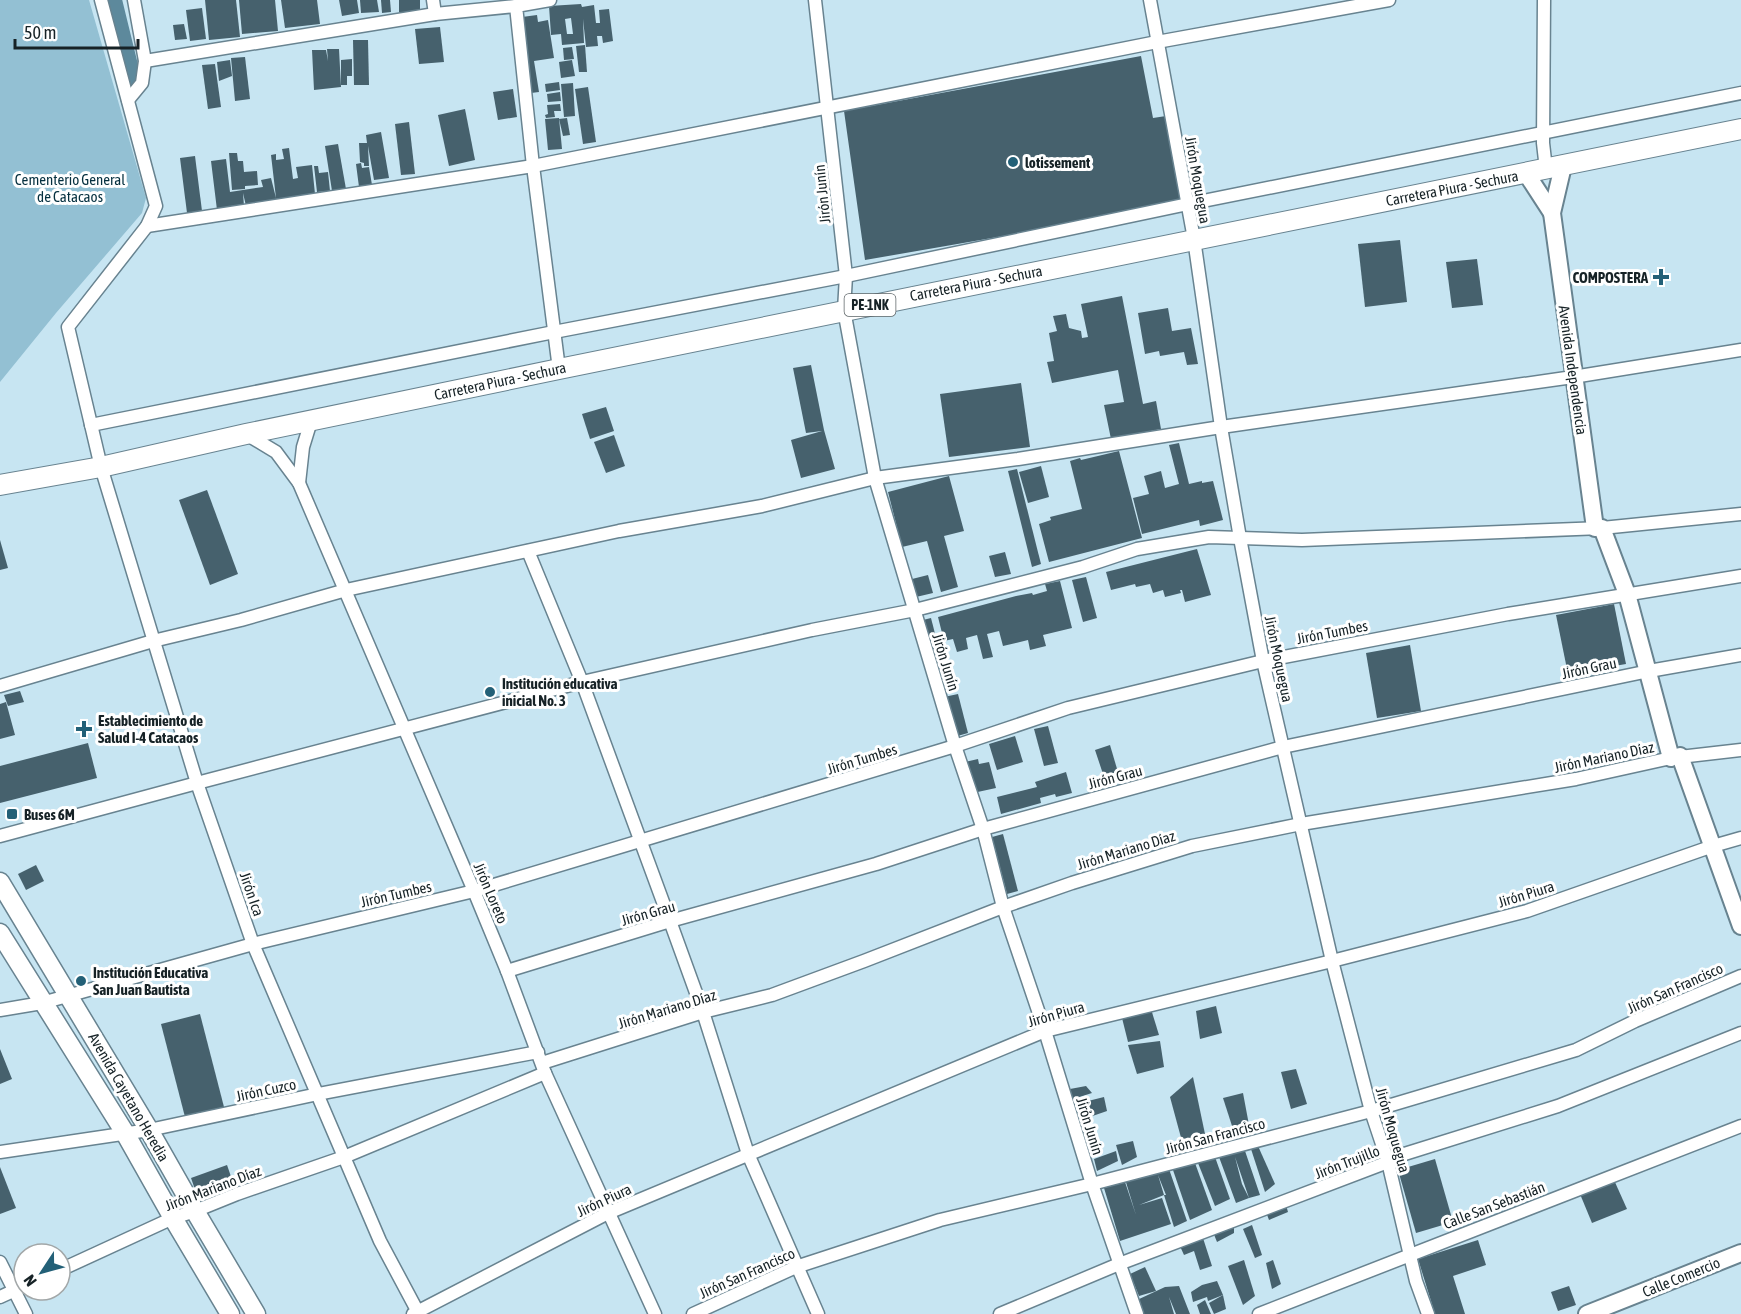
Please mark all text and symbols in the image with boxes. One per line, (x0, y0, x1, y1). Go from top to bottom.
scale bar (15, 12, 138, 50)
text: 50 m (24, 22, 56, 43)
street label: Jirón Moquegua (1182, 135, 1214, 225)
place label: lotissement (1025, 154, 1091, 171)
marker: lotissement (1006, 155, 1020, 169)
street label: Jirón Junín (810, 164, 834, 224)
street label: Carretera Piura - Sechura (1384, 167, 1520, 209)
park label: Cementerio General de Catacaos (15, 171, 125, 205)
street label: Carretera Piura - Sechura (908, 262, 1044, 304)
marker: COMPOSTERA (1652, 268, 1670, 286)
place label: COMPOSTERA (1573, 269, 1649, 286)
road number: PE-1NK (844, 294, 896, 316)
street label: Avenida Independencia (1556, 304, 1590, 436)
street label: Carretera Piura - Sechura (432, 359, 568, 403)
street label: Jirón Moquegua (1262, 614, 1296, 704)
street label: Jirón Tumbes (1295, 617, 1369, 647)
street label: Jirón Junín (929, 631, 963, 693)
street label: Jirón Grau (1560, 654, 1618, 682)
place label: Institución educativa inicial No. 3 (502, 675, 618, 709)
marker: Institución educativa inicial No. 3 (483, 685, 497, 699)
place label: Establecimiento de Salud I-4 Catacaos (98, 712, 203, 746)
marker: Establecimiento de Salud I-4 Catacaos (75, 720, 93, 738)
street label: Jirón Mariano Díaz (1553, 738, 1656, 776)
street label: Jirón Tumbes (825, 740, 899, 778)
street label: Jirón Grau (1086, 762, 1144, 792)
place label: Buses 6M (24, 806, 75, 823)
marker: Buses 6M (5, 807, 19, 821)
street label: Jirón Mariano Díaz (1075, 827, 1178, 873)
street label: Jirón Loreto (471, 860, 511, 926)
street label: Jirón Ica (237, 870, 267, 918)
street label: Jirón Piura (1496, 877, 1556, 911)
street label: Jirón Tumbes (359, 878, 433, 910)
street label: Jirón Grau (619, 897, 677, 929)
street label: Jirón San Francisco (1625, 959, 1725, 1017)
place label: Institución Educativa San Juan Bautista (93, 964, 208, 998)
marker: Institución Educativa San Juan Bautista (74, 974, 88, 988)
street label: Jirón Mariano Díaz (616, 986, 719, 1032)
street label: Jirón Piura (1026, 998, 1086, 1030)
street label: Avenida Cayetano Heredia (85, 1030, 173, 1164)
street label: Jirón Cuzco (234, 1075, 298, 1105)
street label: Jirón Moquegua (1373, 1085, 1413, 1175)
street label: Jirón Junín (1073, 1095, 1107, 1157)
street label: Jirón San Francisco (1163, 1115, 1267, 1157)
street label: Jirón Trujillo (1312, 1142, 1382, 1182)
street label: Jirón Mariano Díaz (163, 1162, 264, 1214)
street label: Calle San Sebastián (1441, 1178, 1547, 1232)
street label: Jirón Piura (574, 1180, 634, 1220)
north arrow (12, 1242, 72, 1302)
street label: Jirón San Francisco (697, 1244, 797, 1302)
street label: Calle Comercio (1640, 1254, 1722, 1300)
text: N (20, 1272, 40, 1290)

